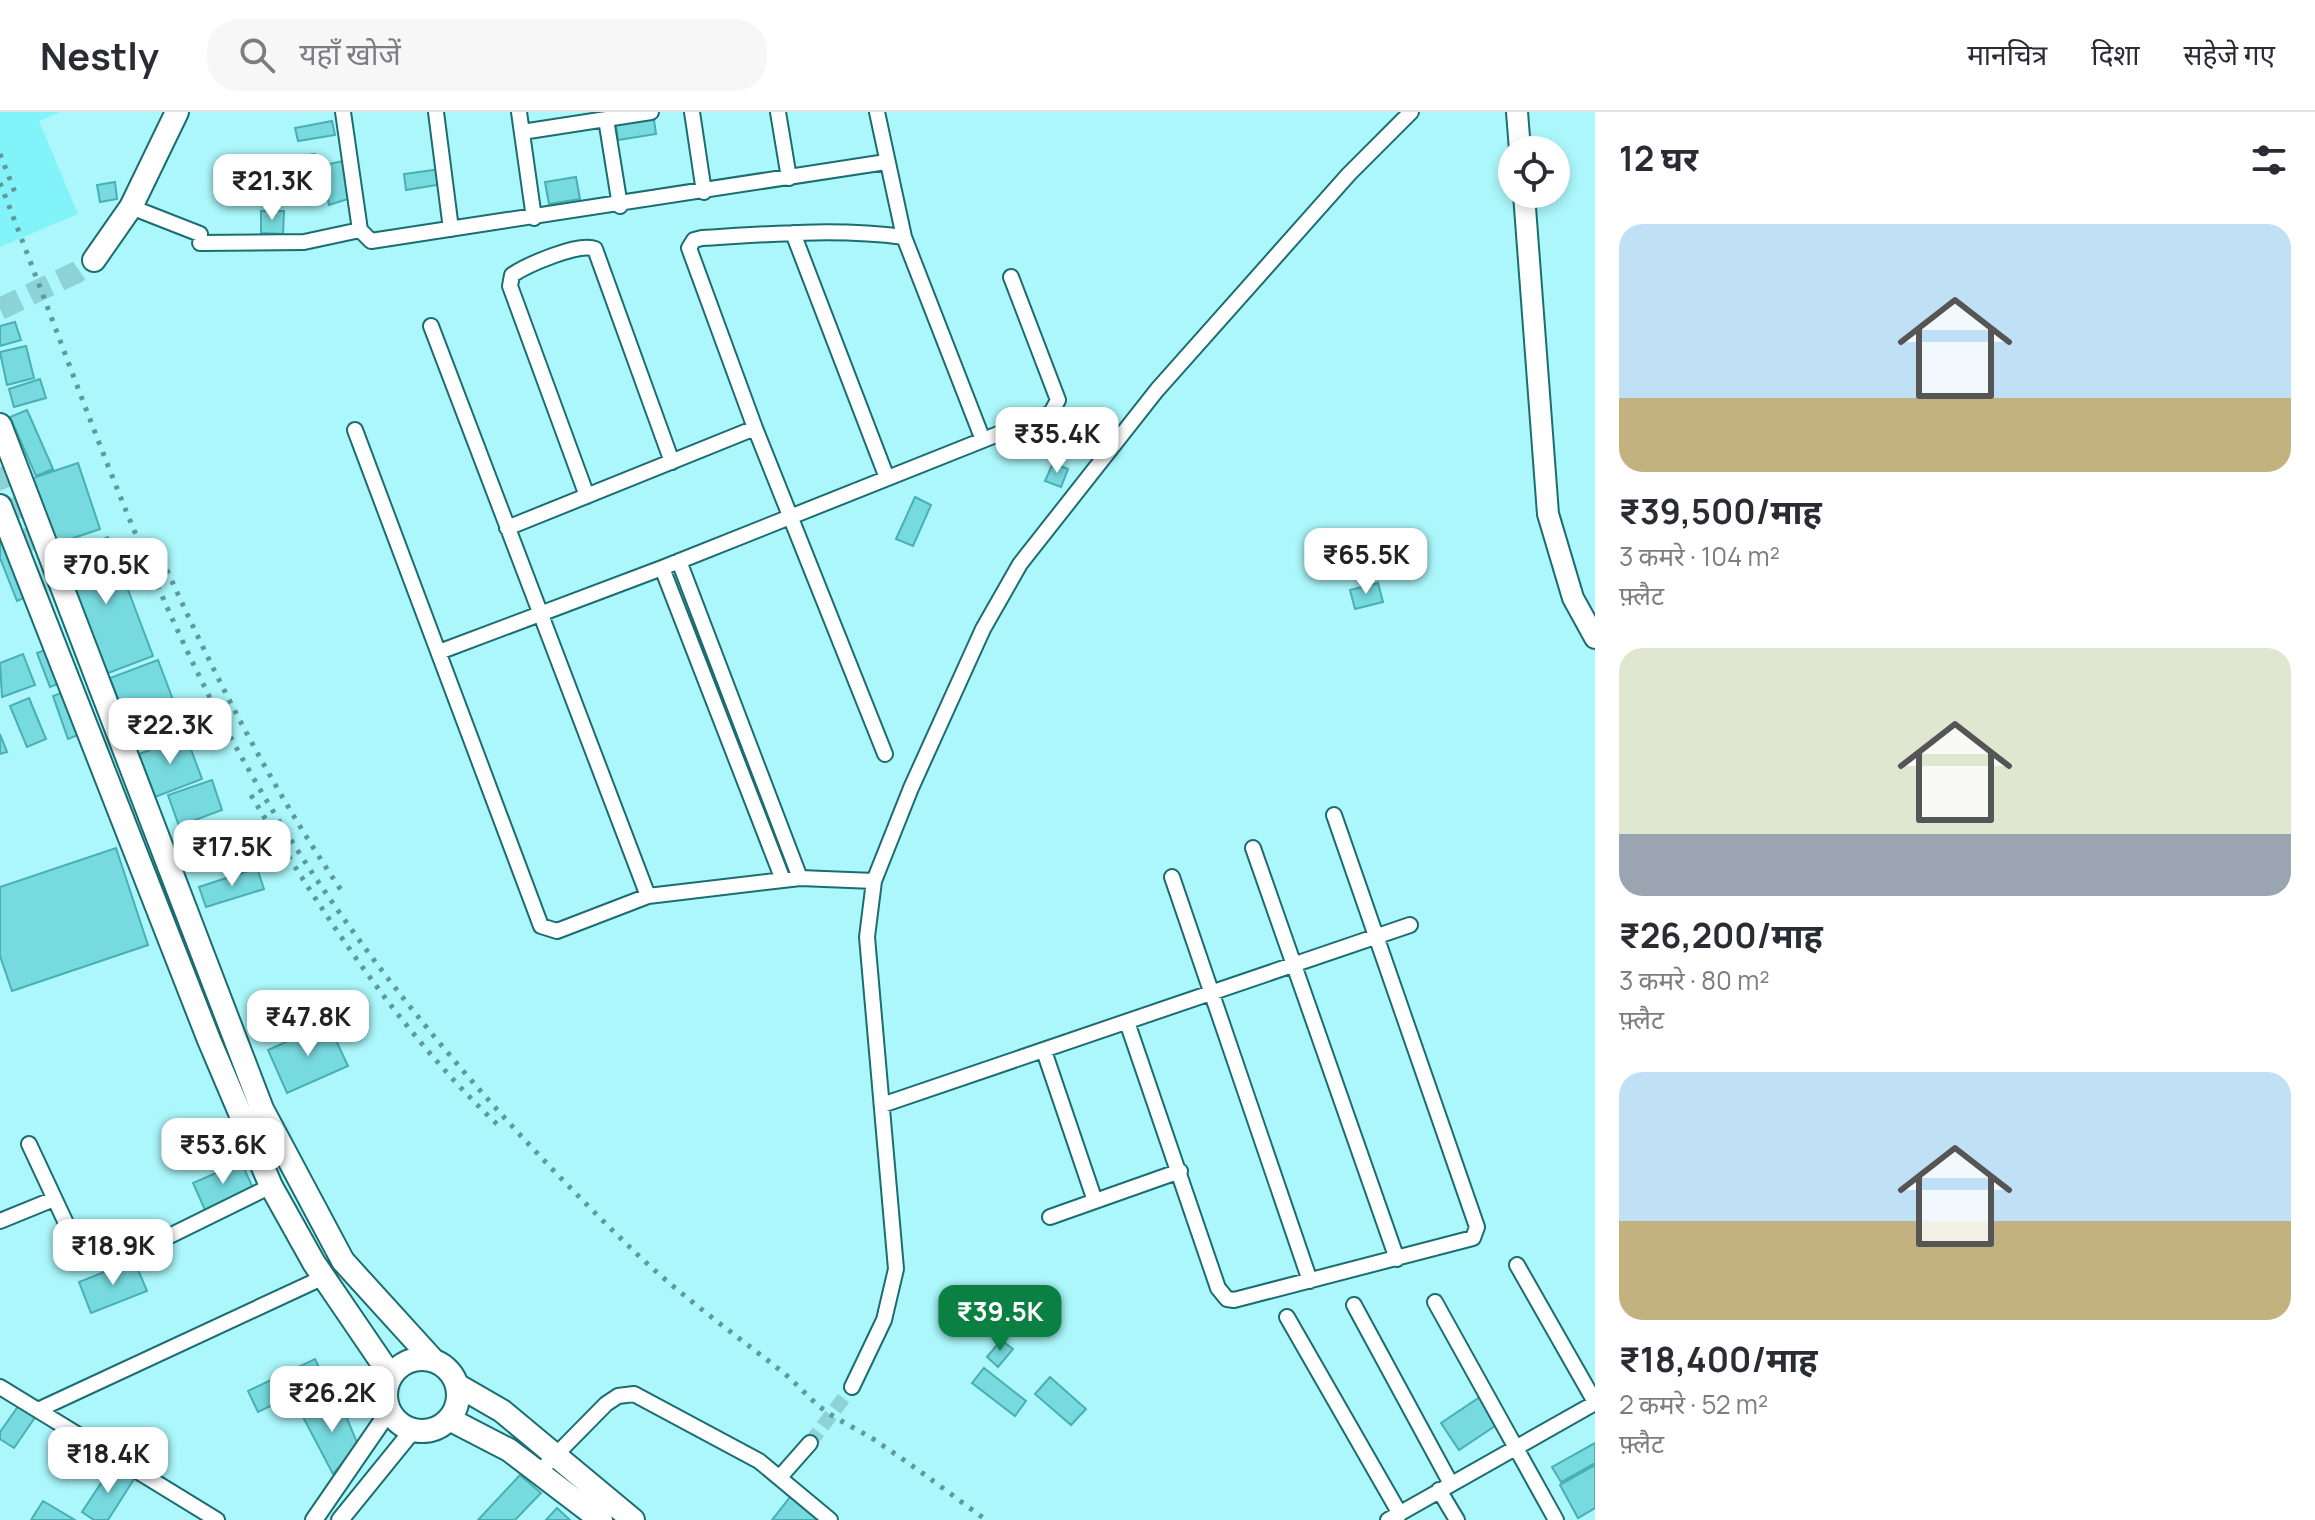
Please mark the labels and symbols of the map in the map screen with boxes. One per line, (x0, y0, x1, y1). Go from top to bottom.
pin: ₹21.3K (207, 154, 337, 222)
pin: ₹35.4K (992, 407, 1122, 475)
pin: ₹65.5K (1301, 528, 1431, 596)
pin: ₹70.5K (41, 538, 171, 606)
pin: ₹22.3K (105, 698, 235, 766)
pin: ₹17.5K (167, 820, 297, 888)
pin: ₹47.8K (243, 990, 373, 1058)
pin: ₹53.6K (158, 1118, 288, 1186)
pin: ₹18.9K (48, 1219, 178, 1287)
pin: ₹39.5K (935, 1285, 1065, 1353)
pin: ₹26.2K (267, 1366, 397, 1434)
pin: ₹18.4K (43, 1427, 173, 1495)

